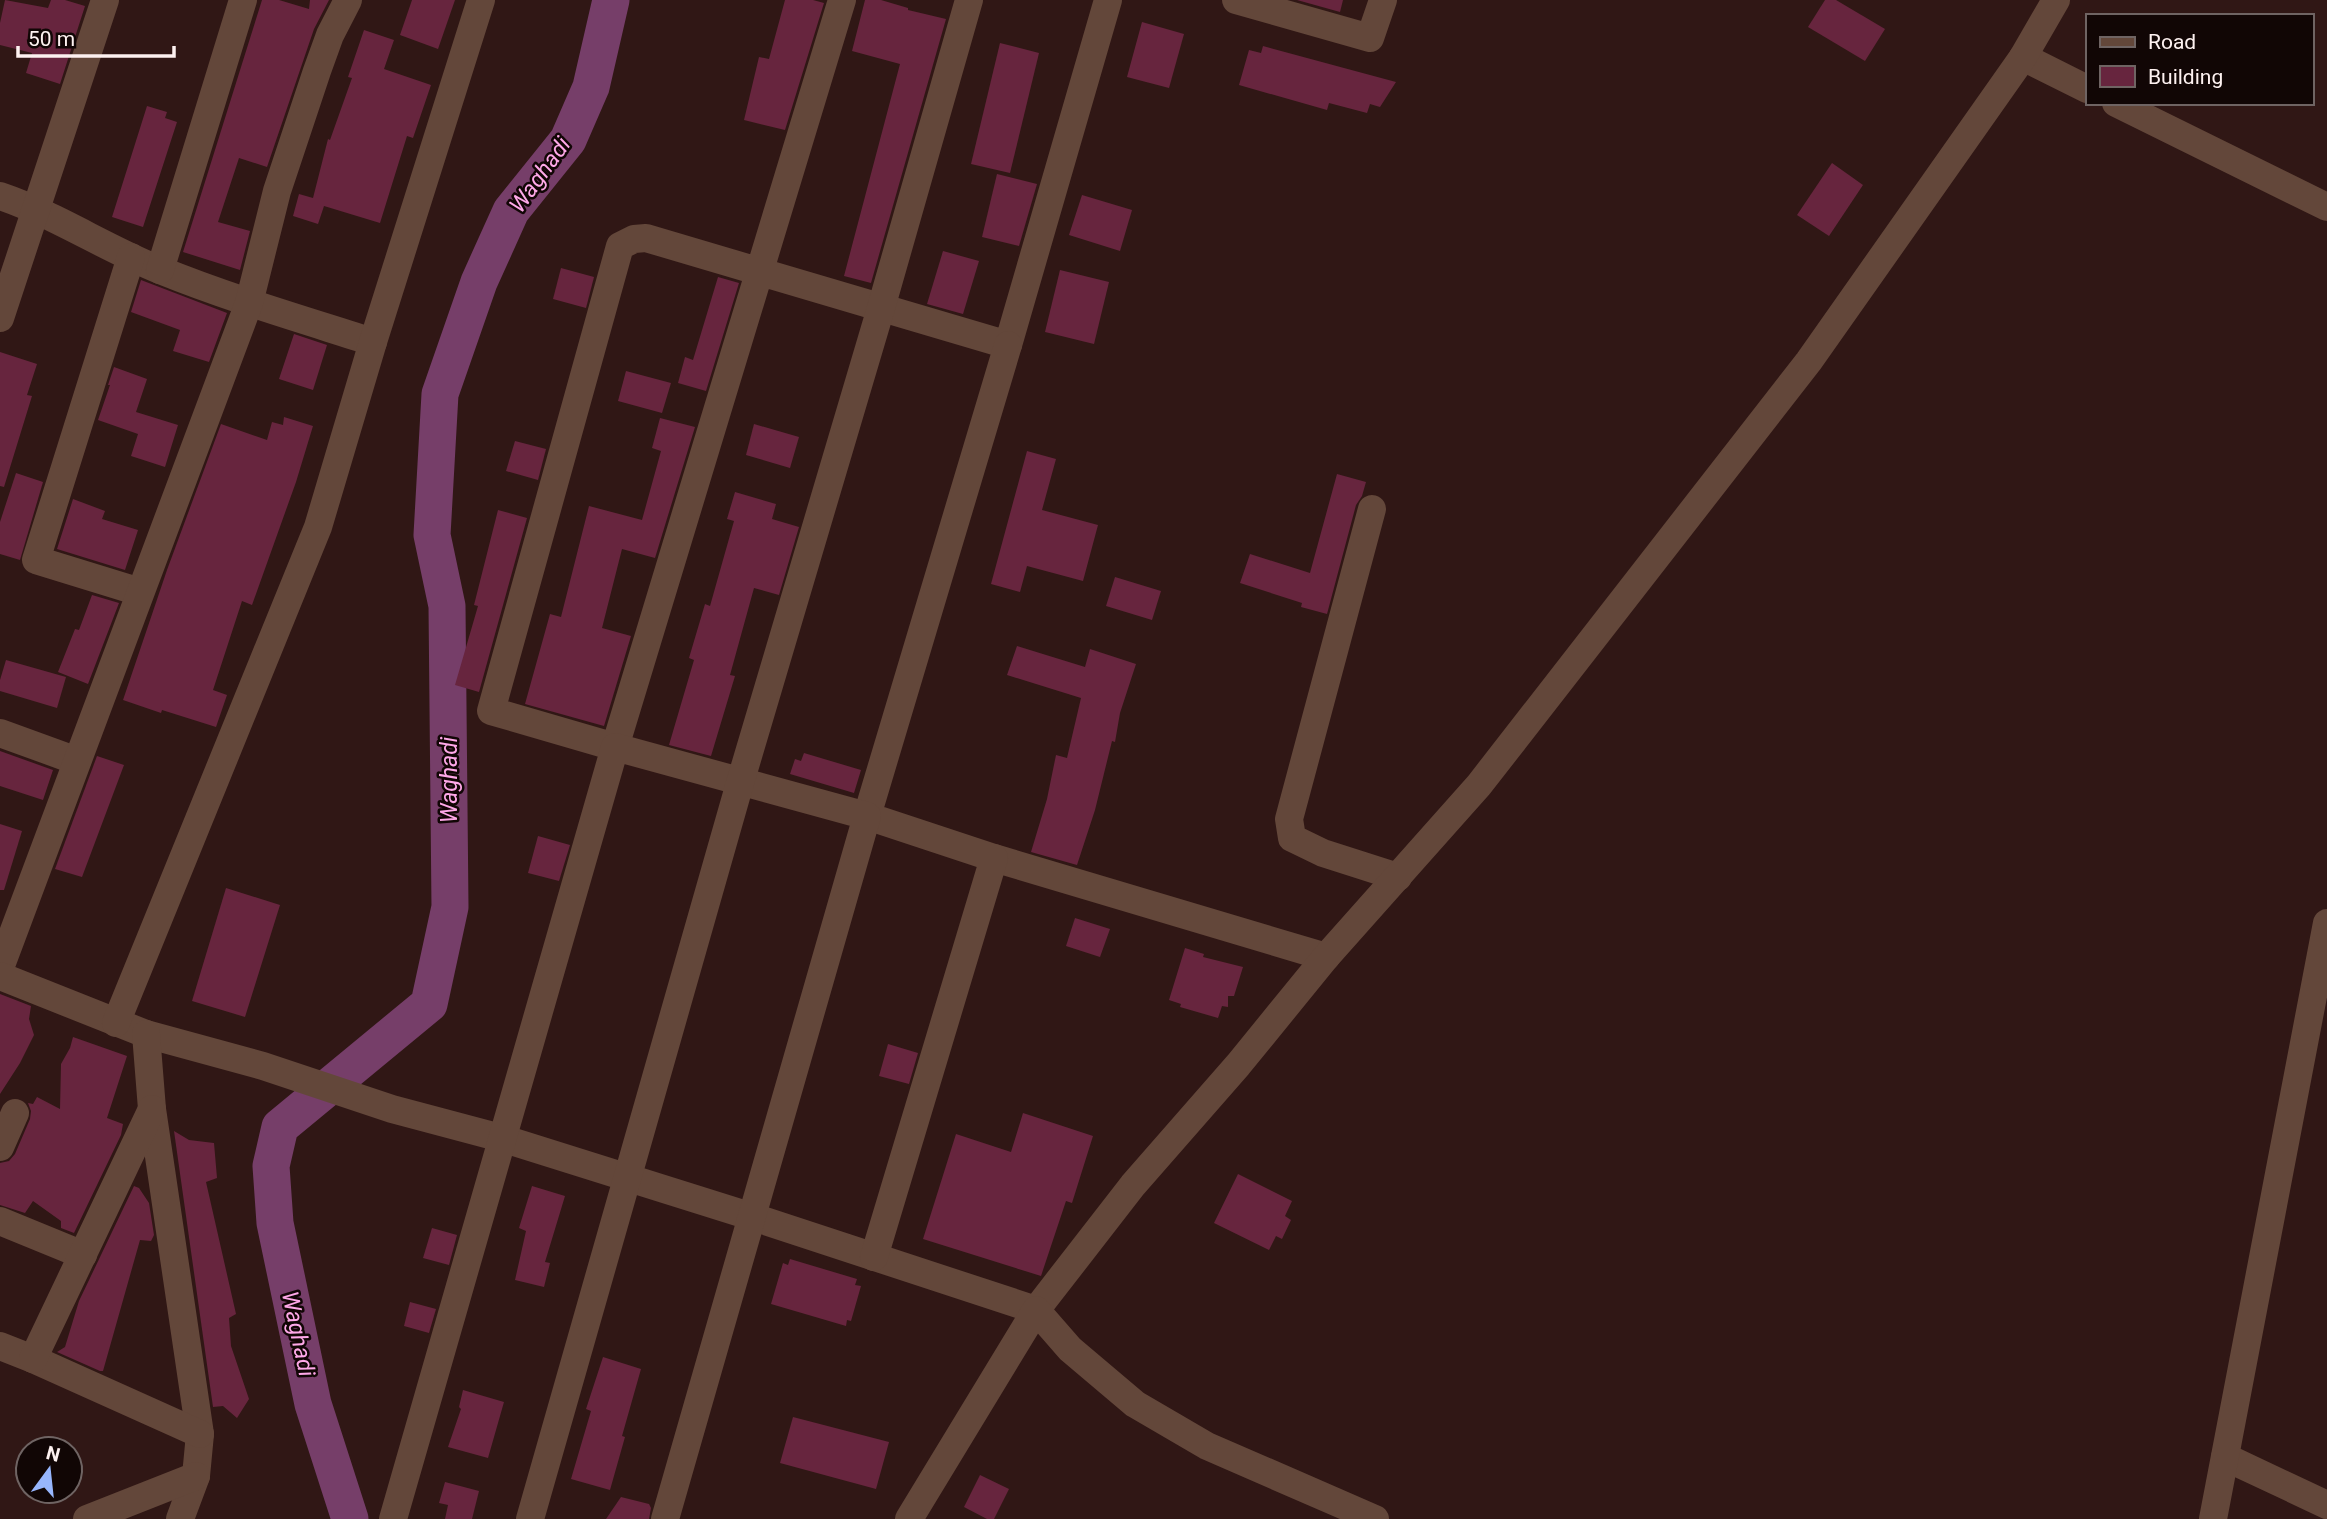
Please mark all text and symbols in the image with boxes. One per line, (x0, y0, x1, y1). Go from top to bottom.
scale bar (18, 14, 173, 58)
legend (2086, 14, 2313, 105)
text: 50 m (28, 27, 75, 51)
text: Road (2148, 30, 2196, 54)
text: Building (2148, 65, 2223, 89)
water label: Waghadi (504, 132, 577, 218)
water label: Waghadi (436, 736, 463, 823)
water label: Waghadi (276, 1289, 320, 1380)
north arrow (14, 1435, 84, 1505)
text: N (44, 1441, 63, 1467)

